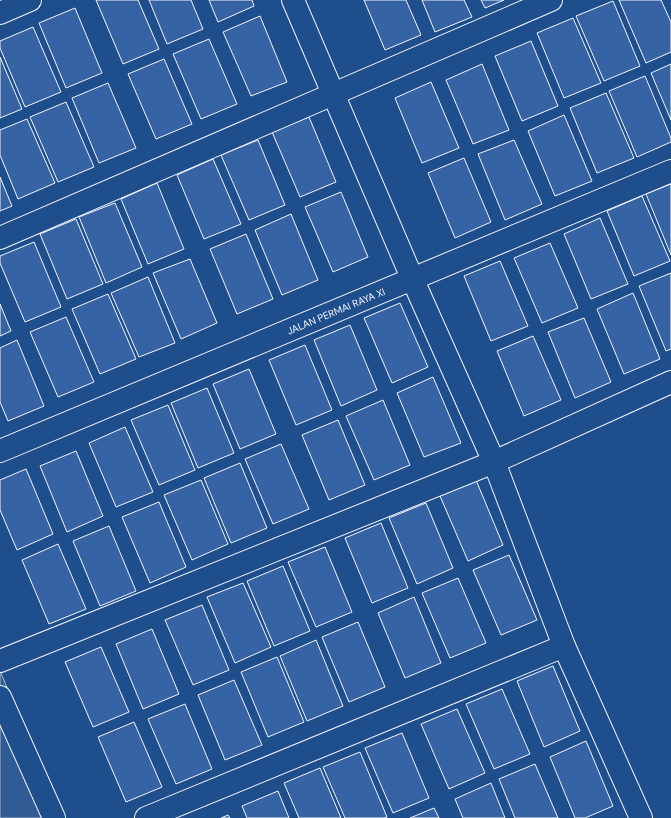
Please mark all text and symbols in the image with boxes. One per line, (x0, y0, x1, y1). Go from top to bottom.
street label: JALAN PERMAI RAYA XI (285, 285, 387, 337)

